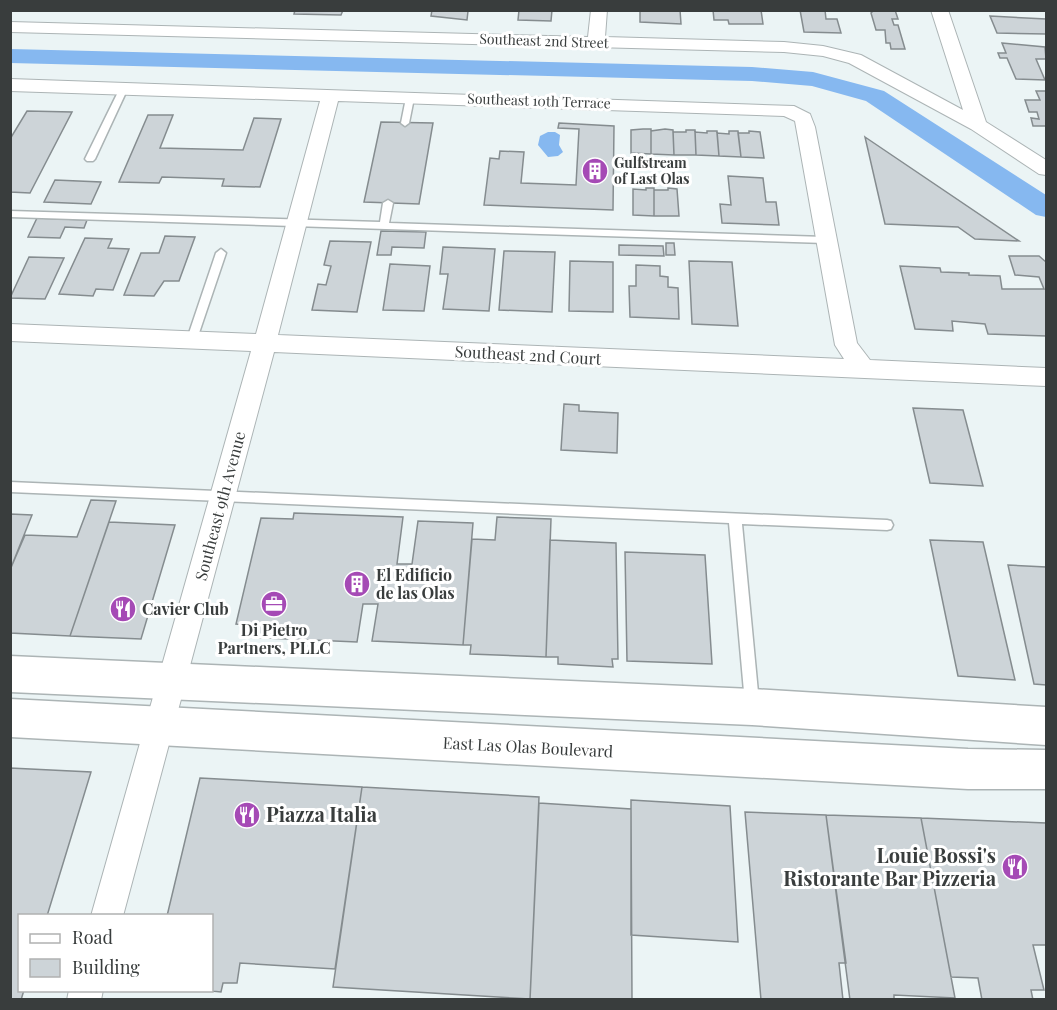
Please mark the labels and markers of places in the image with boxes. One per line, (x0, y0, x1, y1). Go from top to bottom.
place label: Gulfstream of Last Olas (614, 153, 690, 188)
building icon: Gulfstream of Last Olas (580, 156, 610, 186)
place label: El Edificio de las Olas (376, 564, 455, 603)
building icon: El Edificio de las Olas (342, 569, 372, 599)
office icon: Di Pietro Partners, PLLC (259, 589, 289, 619)
restaurant icon: Cavier Club (108, 594, 138, 624)
place label: Cavier Club (142, 598, 229, 619)
place label: Di Pietro Partners, PLLC (217, 619, 331, 658)
restaurant icon: Piazza Italia (232, 800, 262, 830)
place label: Piazza Italia (266, 800, 378, 827)
place label: Louie Bossi's Ristorante Bar Pizzeria (783, 841, 997, 891)
restaurant icon: Louie Bossi's Ristorante Bar Pizzeria (1000, 852, 1030, 882)

